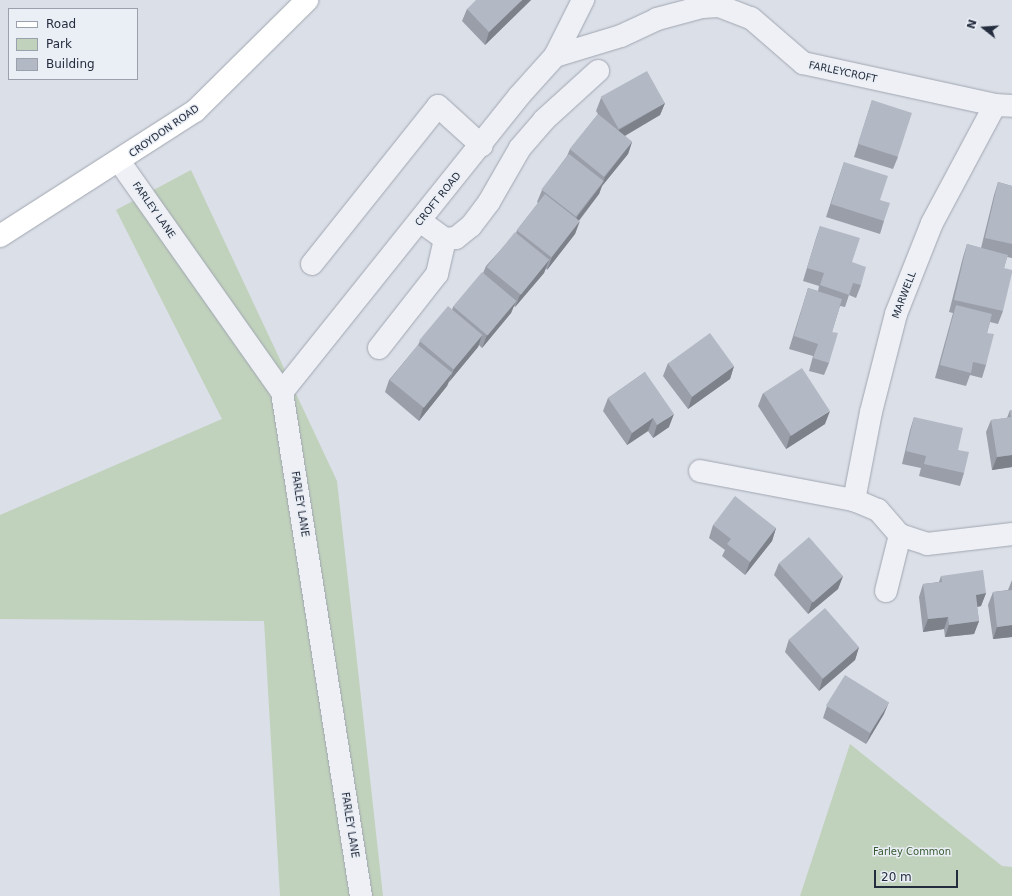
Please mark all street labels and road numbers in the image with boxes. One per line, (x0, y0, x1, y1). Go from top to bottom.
street label: FARLEYCROFT (808, 59, 878, 85)
street label: CROYDON ROAD (127, 102, 201, 160)
street label: CROFT ROAD (413, 170, 463, 228)
street label: FARLEY LANE (130, 179, 178, 241)
street label: MARWELL (890, 270, 918, 320)
street label: FARLEY LANE (289, 470, 311, 538)
street label: FARLEY LANE (339, 791, 361, 859)

